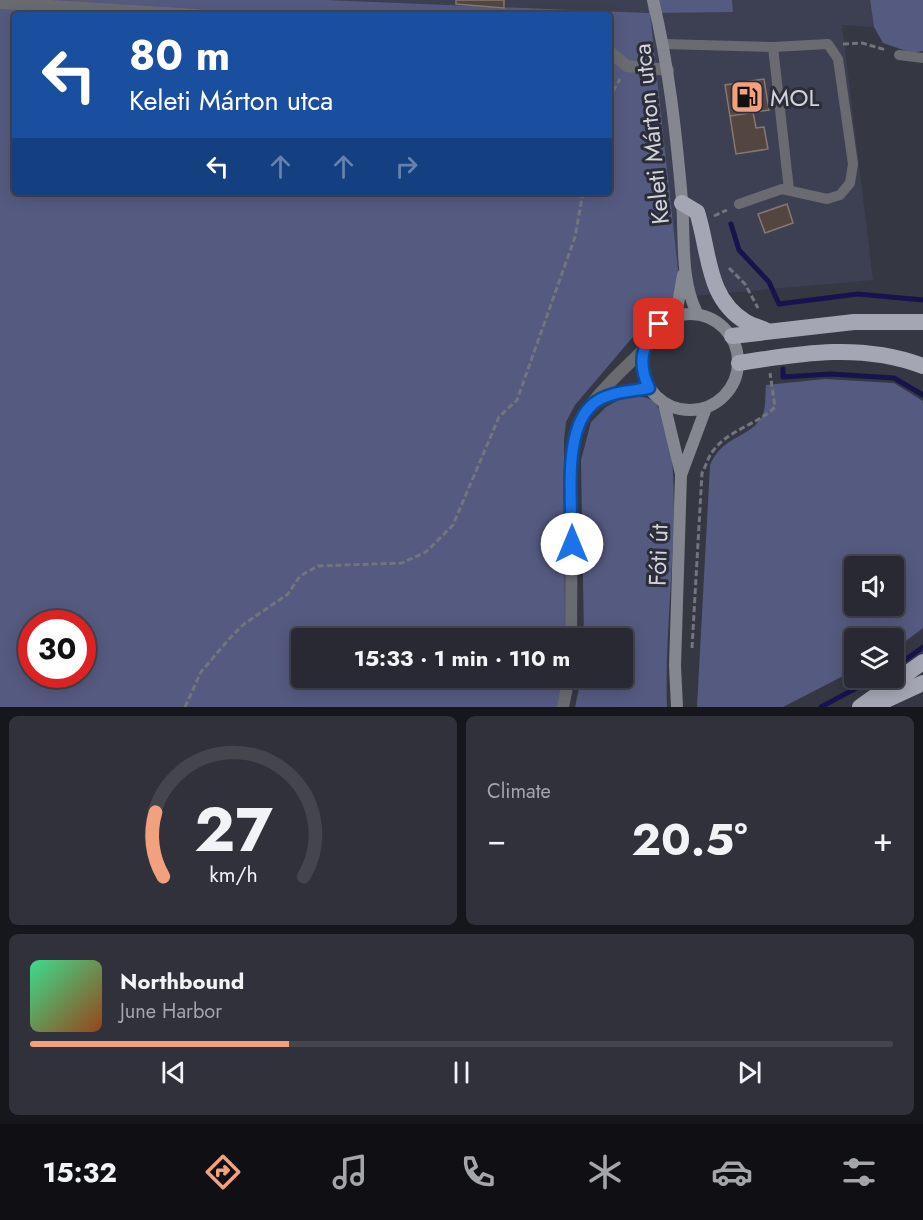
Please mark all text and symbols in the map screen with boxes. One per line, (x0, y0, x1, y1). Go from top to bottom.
text: 80 m (129, 25, 230, 86)
icon: left (30, 36, 108, 114)
street label: Keleti Márton utca (624, 42, 678, 226)
fuel station icon: MOL (729, 79, 765, 115)
place label: MOL (770, 80, 819, 115)
text: Keleti Márton utca (129, 81, 333, 120)
icon: left (201, 150, 234, 183)
icon: ahead (264, 150, 297, 183)
icon: ahead (327, 150, 360, 183)
icon: right (390, 150, 423, 183)
pin (633, 298, 684, 349)
icon: arrive (642, 307, 675, 340)
position arrow (540, 512, 604, 576)
street label: Fóti út (639, 523, 677, 587)
map controls (844, 556, 904, 688)
button: sound (844, 556, 904, 616)
speed limit sign: 30 (18, 610, 96, 688)
button: layers (844, 628, 904, 688)
text: 15:33 · 1 min · 110 m (354, 642, 570, 674)
text: Climate (487, 777, 551, 806)
text: 27 (194, 784, 273, 874)
text: 20.5° (631, 807, 748, 872)
text: − (487, 816, 506, 863)
text: + (873, 816, 893, 863)
text: km/h (209, 860, 257, 891)
text: Northbound (120, 965, 244, 997)
text: June Harbor (120, 997, 222, 1026)
icon: previous (157, 1056, 190, 1089)
icon: pause (445, 1056, 478, 1089)
icon: next (733, 1056, 766, 1089)
icon: directions (202, 1151, 244, 1193)
icon: music (329, 1151, 371, 1193)
icon: phone (457, 1151, 499, 1193)
icon: climate (584, 1151, 626, 1193)
icon: car (711, 1151, 753, 1193)
icon: filters (838, 1151, 880, 1193)
text: 15:32 (43, 1153, 117, 1192)

